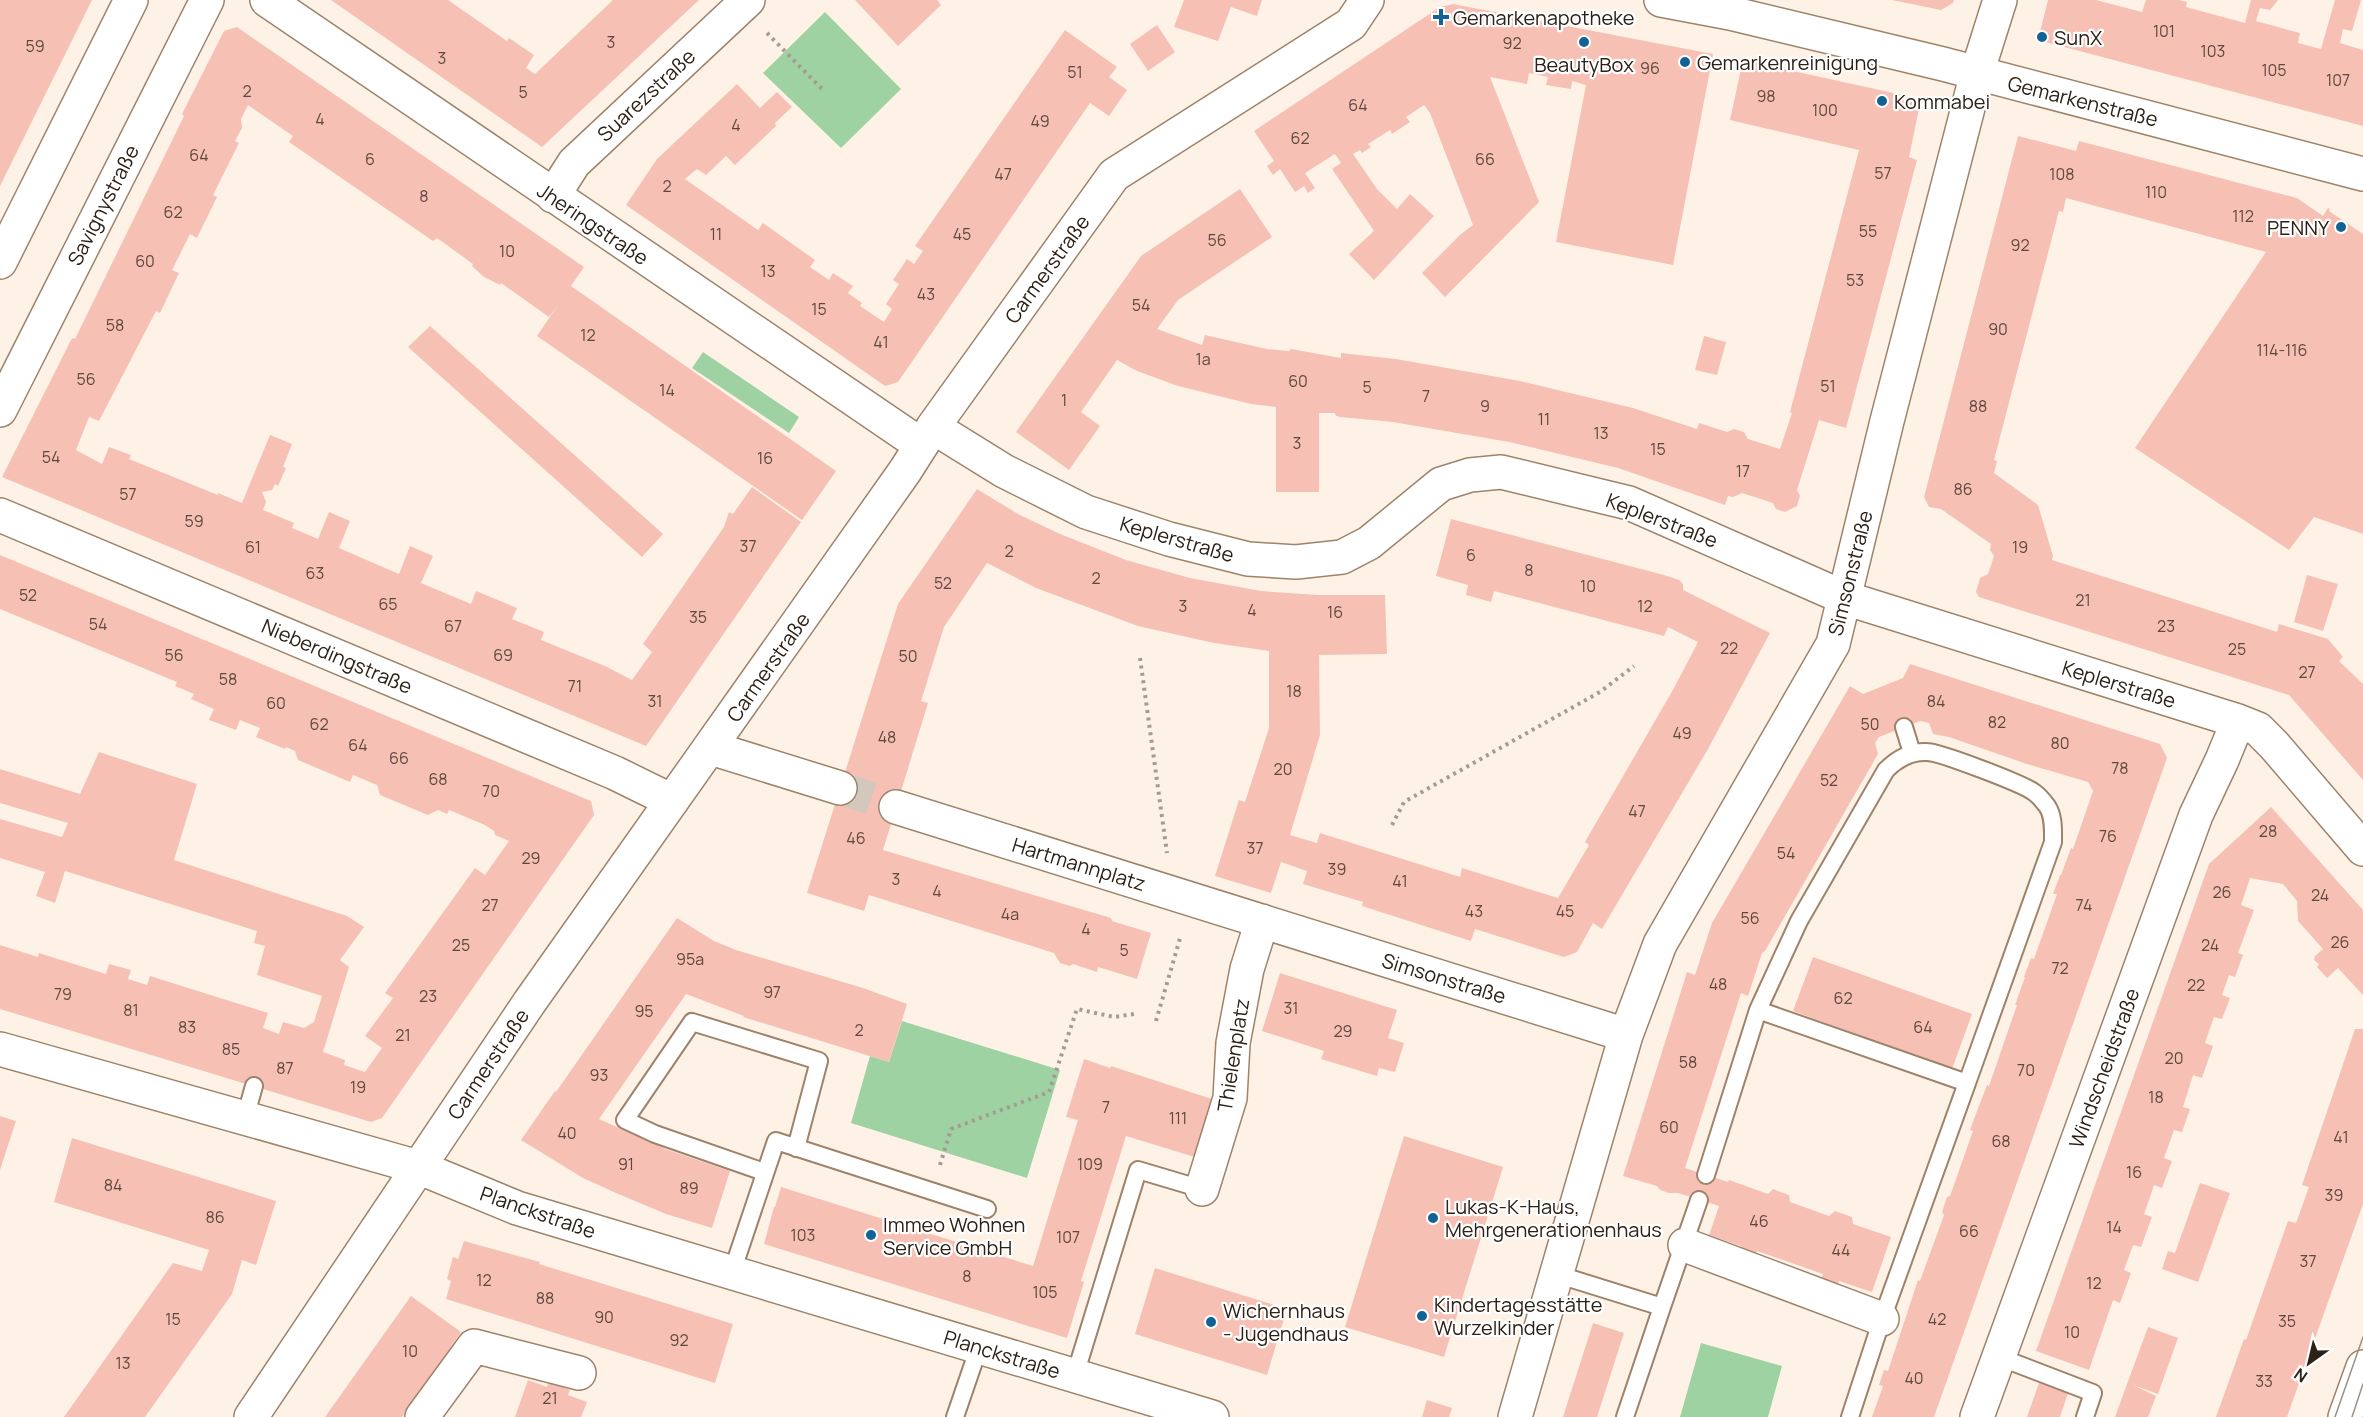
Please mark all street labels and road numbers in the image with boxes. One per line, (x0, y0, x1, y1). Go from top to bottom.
street label: Suarezstraße (591, 43, 701, 147)
street label: Gemarkenstraße (2005, 69, 2161, 133)
street label: Savignystraße (61, 140, 145, 270)
street label: Jheringstraße (532, 177, 654, 271)
street label: Carmerstraße (998, 209, 1096, 329)
street label: Keplerstraße (1602, 486, 1722, 554)
street label: Simsonstraße (1821, 508, 1879, 638)
street label: Keplerstraße (1117, 510, 1237, 568)
street label: Carmerstraße (720, 607, 816, 727)
street label: Nieberdingstraße (258, 612, 416, 700)
street label: Keplerstraße (2059, 654, 2179, 714)
street label: Hartmannplatz (1009, 831, 1149, 897)
street label: Simsonstraße (1379, 946, 1509, 1010)
street label: Windscheidstraße (2063, 984, 2145, 1152)
street label: Thielenplatz (1211, 996, 1255, 1114)
street label: Carmerstraße (441, 1003, 535, 1125)
street label: Planckstraße (477, 1180, 599, 1244)
street label: Planckstraße (940, 1323, 1064, 1385)

